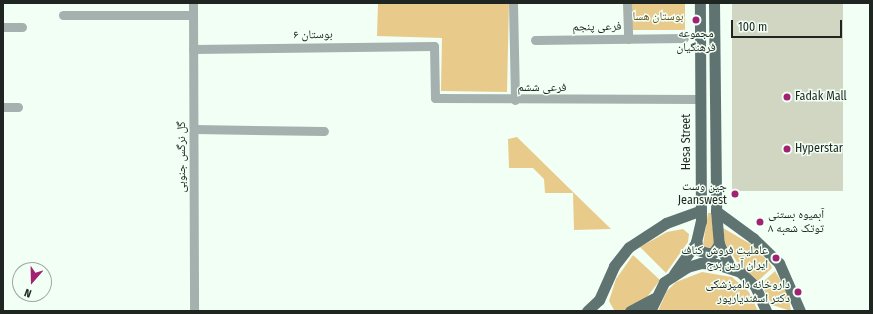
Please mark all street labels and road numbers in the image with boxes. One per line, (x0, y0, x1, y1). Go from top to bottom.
street label: فرعی پنجم (572, 19, 622, 35)
street label: بوستان ۶ (293, 27, 333, 43)
street label: فرعی ششم (517, 81, 567, 95)
street label: Hesa Street (680, 114, 694, 170)
street label: گل نرگس جنوبی (175, 121, 189, 193)

